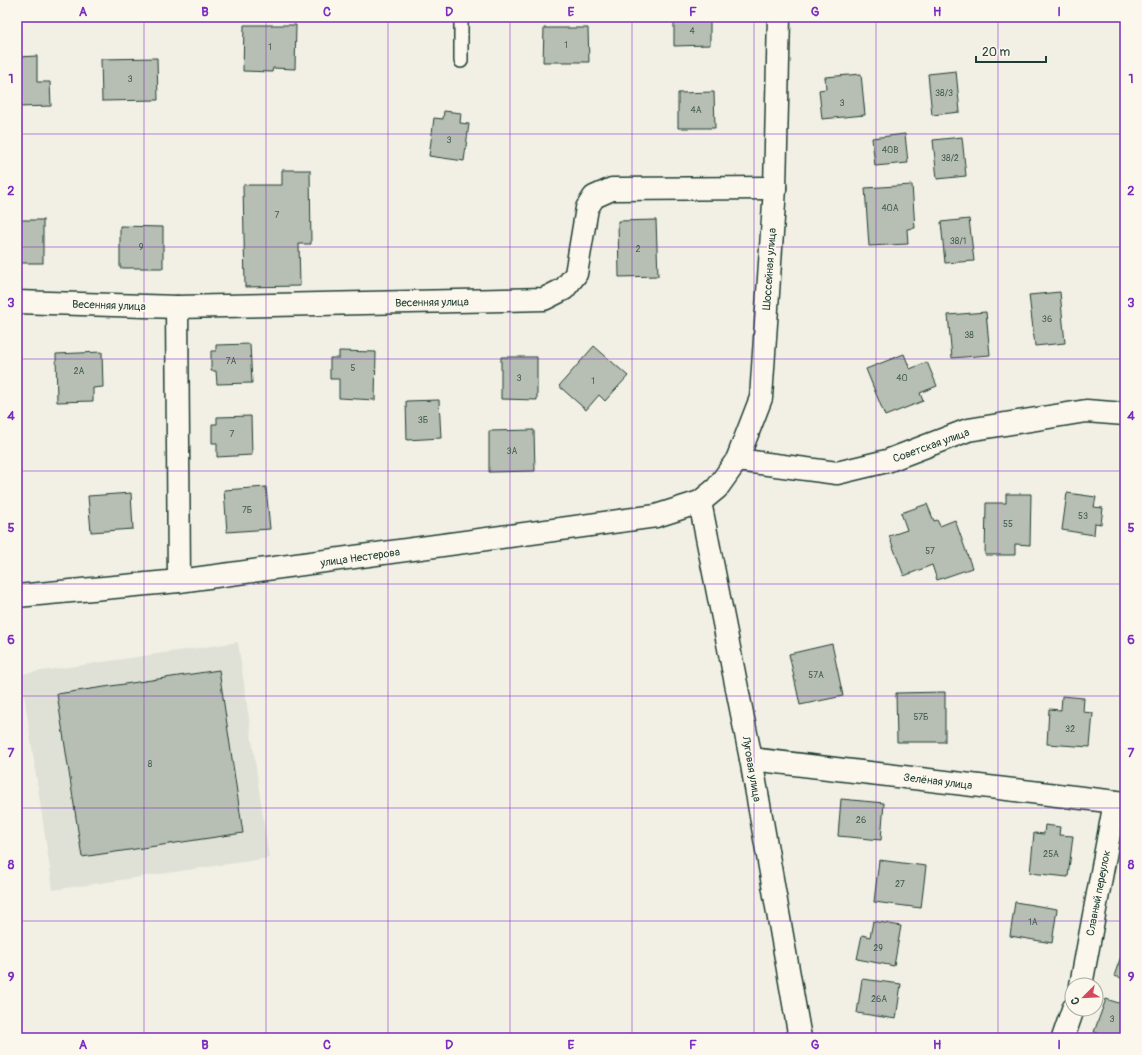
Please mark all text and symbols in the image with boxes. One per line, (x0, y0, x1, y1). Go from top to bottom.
text: A (79, 4, 88, 20)
text: B (201, 4, 209, 20)
text: C (323, 4, 331, 20)
text: D (445, 4, 453, 20)
text: E (568, 4, 575, 20)
text: F (689, 4, 697, 20)
text: G (811, 4, 820, 20)
text: H (933, 4, 941, 20)
text: I (1057, 4, 1061, 20)
house number: 4 (689, 26, 695, 37)
scale bar (976, 38, 1046, 64)
house number: 1 (564, 40, 568, 51)
house number: 1 (268, 42, 272, 53)
text: 20 m (982, 45, 1011, 60)
text: 1 (8, 71, 14, 87)
text: 1 (1128, 71, 1134, 87)
house number: 3 (127, 74, 133, 85)
house number: 38/3 (935, 88, 953, 99)
house number: 3 (839, 98, 845, 109)
house number: 4А (690, 105, 702, 116)
house number: 3 (446, 135, 452, 146)
house number: 40В (882, 145, 898, 156)
house number: 38/2 (941, 153, 959, 164)
text: 2 (7, 183, 15, 199)
text: 2 (1127, 183, 1135, 199)
house number: 40А (881, 203, 899, 214)
house number: 7 (275, 210, 280, 221)
street label: Шоссейная улица (760, 228, 779, 311)
house number: 38/1 (950, 236, 966, 247)
house number: 9 (139, 242, 144, 253)
house number: 2 (635, 244, 641, 255)
text: 3 (7, 295, 15, 311)
street label: Весенняя улица (395, 295, 469, 310)
text: 3 (1127, 295, 1135, 311)
street label: Весенняя улица (72, 298, 146, 313)
house number: 36 (1042, 314, 1052, 325)
house number: 38 (964, 330, 974, 341)
house number: 7А (226, 356, 236, 367)
house number: 5 (351, 363, 356, 374)
house number: 2А (74, 366, 85, 377)
house number: 3 (516, 373, 522, 384)
house number: 40 (896, 373, 908, 384)
house number: 1 (591, 376, 595, 387)
text: 4 (7, 408, 15, 424)
text: 4 (1127, 408, 1135, 424)
house number: 3Б (418, 415, 428, 426)
street label: Советская улица (891, 426, 971, 465)
house number: 7 (230, 429, 235, 440)
house number: 3А (507, 446, 518, 457)
house number: 7Б (242, 505, 252, 516)
house number: 53 (1078, 511, 1088, 522)
house number: 55 (1003, 519, 1013, 530)
text: 5 (7, 520, 15, 536)
text: 5 (1127, 520, 1135, 536)
street label: улица Нестерова (319, 545, 401, 570)
house number: 57 (925, 546, 935, 557)
text: 6 (7, 632, 15, 648)
text: 6 (1127, 632, 1135, 648)
house number: 57А (808, 670, 824, 681)
house number: 57Б (913, 712, 929, 723)
house number: 32 (1065, 724, 1075, 735)
street label: Луговая улица (739, 734, 764, 803)
text: 7 (8, 745, 15, 761)
text: 7 (1128, 745, 1135, 761)
house number: 8 (148, 759, 153, 770)
street label: Зелёная улица (903, 771, 973, 792)
house number: 26 (856, 815, 866, 826)
house number: 25А (1043, 849, 1059, 860)
street label: Славный переулок (1084, 849, 1113, 937)
text: 8 (8, 857, 15, 873)
text: 8 (1128, 857, 1135, 873)
house number: 27 (895, 879, 905, 890)
house number: 1А (1028, 917, 1038, 928)
house number: 29 (873, 943, 883, 954)
text: 9 (8, 969, 15, 985)
text: 9 (1128, 969, 1135, 985)
north arrow (1064, 977, 1104, 1017)
house number: 26А (871, 994, 887, 1005)
text: С (1068, 995, 1083, 1007)
house number: 3 (1109, 1014, 1115, 1025)
text: A (79, 1037, 88, 1053)
text: B (201, 1037, 209, 1053)
text: C (323, 1037, 331, 1053)
text: D (445, 1037, 453, 1053)
text: E (568, 1037, 575, 1053)
text: F (689, 1037, 697, 1053)
text: G (811, 1037, 820, 1053)
text: H (933, 1037, 941, 1053)
text: I (1057, 1037, 1061, 1053)

